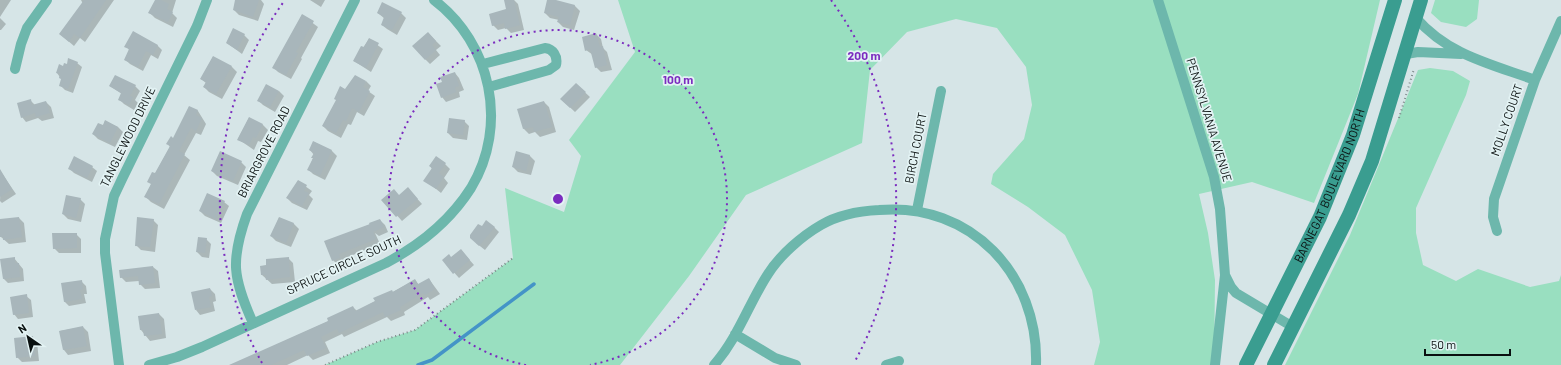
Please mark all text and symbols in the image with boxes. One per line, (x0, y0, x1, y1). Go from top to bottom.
text: 200 m (848, 48, 880, 62)
street label: PENNSYLVANIA AVENUE (1184, 56, 1235, 183)
text: 100 m (663, 72, 693, 86)
street label: MOLLY COURT (1487, 82, 1525, 158)
street label: TANGLEWOOD DRIVE (97, 84, 158, 189)
street label: BRIARGROVE ROAD (234, 103, 292, 200)
street label: BARNEGAT BOULEVARD NORTH (1290, 107, 1367, 265)
street label: BIRCH COURT (901, 111, 929, 185)
centre of rings (551, 192, 565, 206)
street label: SPRUCE CIRCLE SOUTH (284, 231, 403, 297)
north arrow (8, 317, 48, 357)
text: N (15, 321, 29, 336)
scale bar (1425, 331, 1510, 357)
text: 50 m (1431, 337, 1456, 351)

